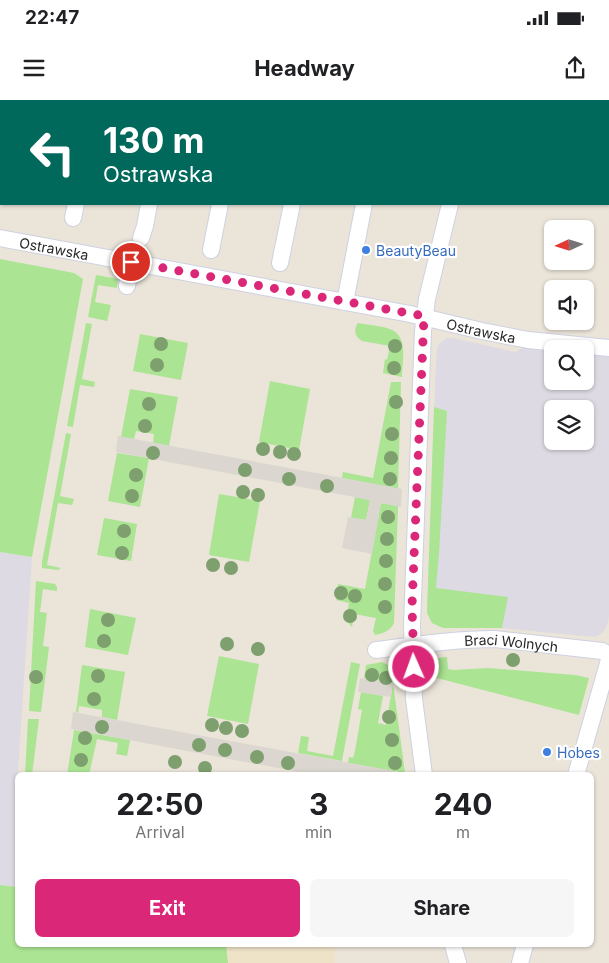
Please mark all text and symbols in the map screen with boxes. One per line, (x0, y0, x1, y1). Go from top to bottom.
text: 22:47 (25, 6, 79, 29)
icon: menu (20, 54, 48, 82)
icon: share (561, 54, 589, 82)
text: Headway (254, 55, 355, 81)
text: 130 m (103, 119, 205, 161)
icon: left (20, 120, 85, 185)
text: Ostrawska (103, 161, 213, 187)
north arrow (544, 220, 594, 270)
map controls (544, 220, 594, 450)
street label: Ostrawska (18, 233, 90, 263)
pin (110, 241, 152, 283)
place label: BeautyBeau (376, 242, 456, 259)
marker: BeautyBeau (360, 244, 372, 256)
icon: arrive (117, 248, 145, 276)
button: sound (544, 280, 594, 330)
street label: Ostrawska (445, 314, 517, 346)
button: search (544, 340, 594, 390)
button: layers (544, 400, 594, 450)
street label: Braci Wolnych (464, 630, 559, 655)
position arrow (387, 640, 439, 692)
place label: Hobes (557, 744, 600, 761)
marker: Hobes (541, 746, 553, 758)
text: 22:50 (116, 786, 204, 822)
text: 3 (309, 786, 328, 822)
text: 240 (434, 786, 493, 822)
text: Arrival (135, 822, 185, 842)
text: min (305, 822, 332, 842)
text: m (456, 822, 470, 842)
button: Exit (35, 879, 300, 937)
button: Share (310, 879, 574, 937)

